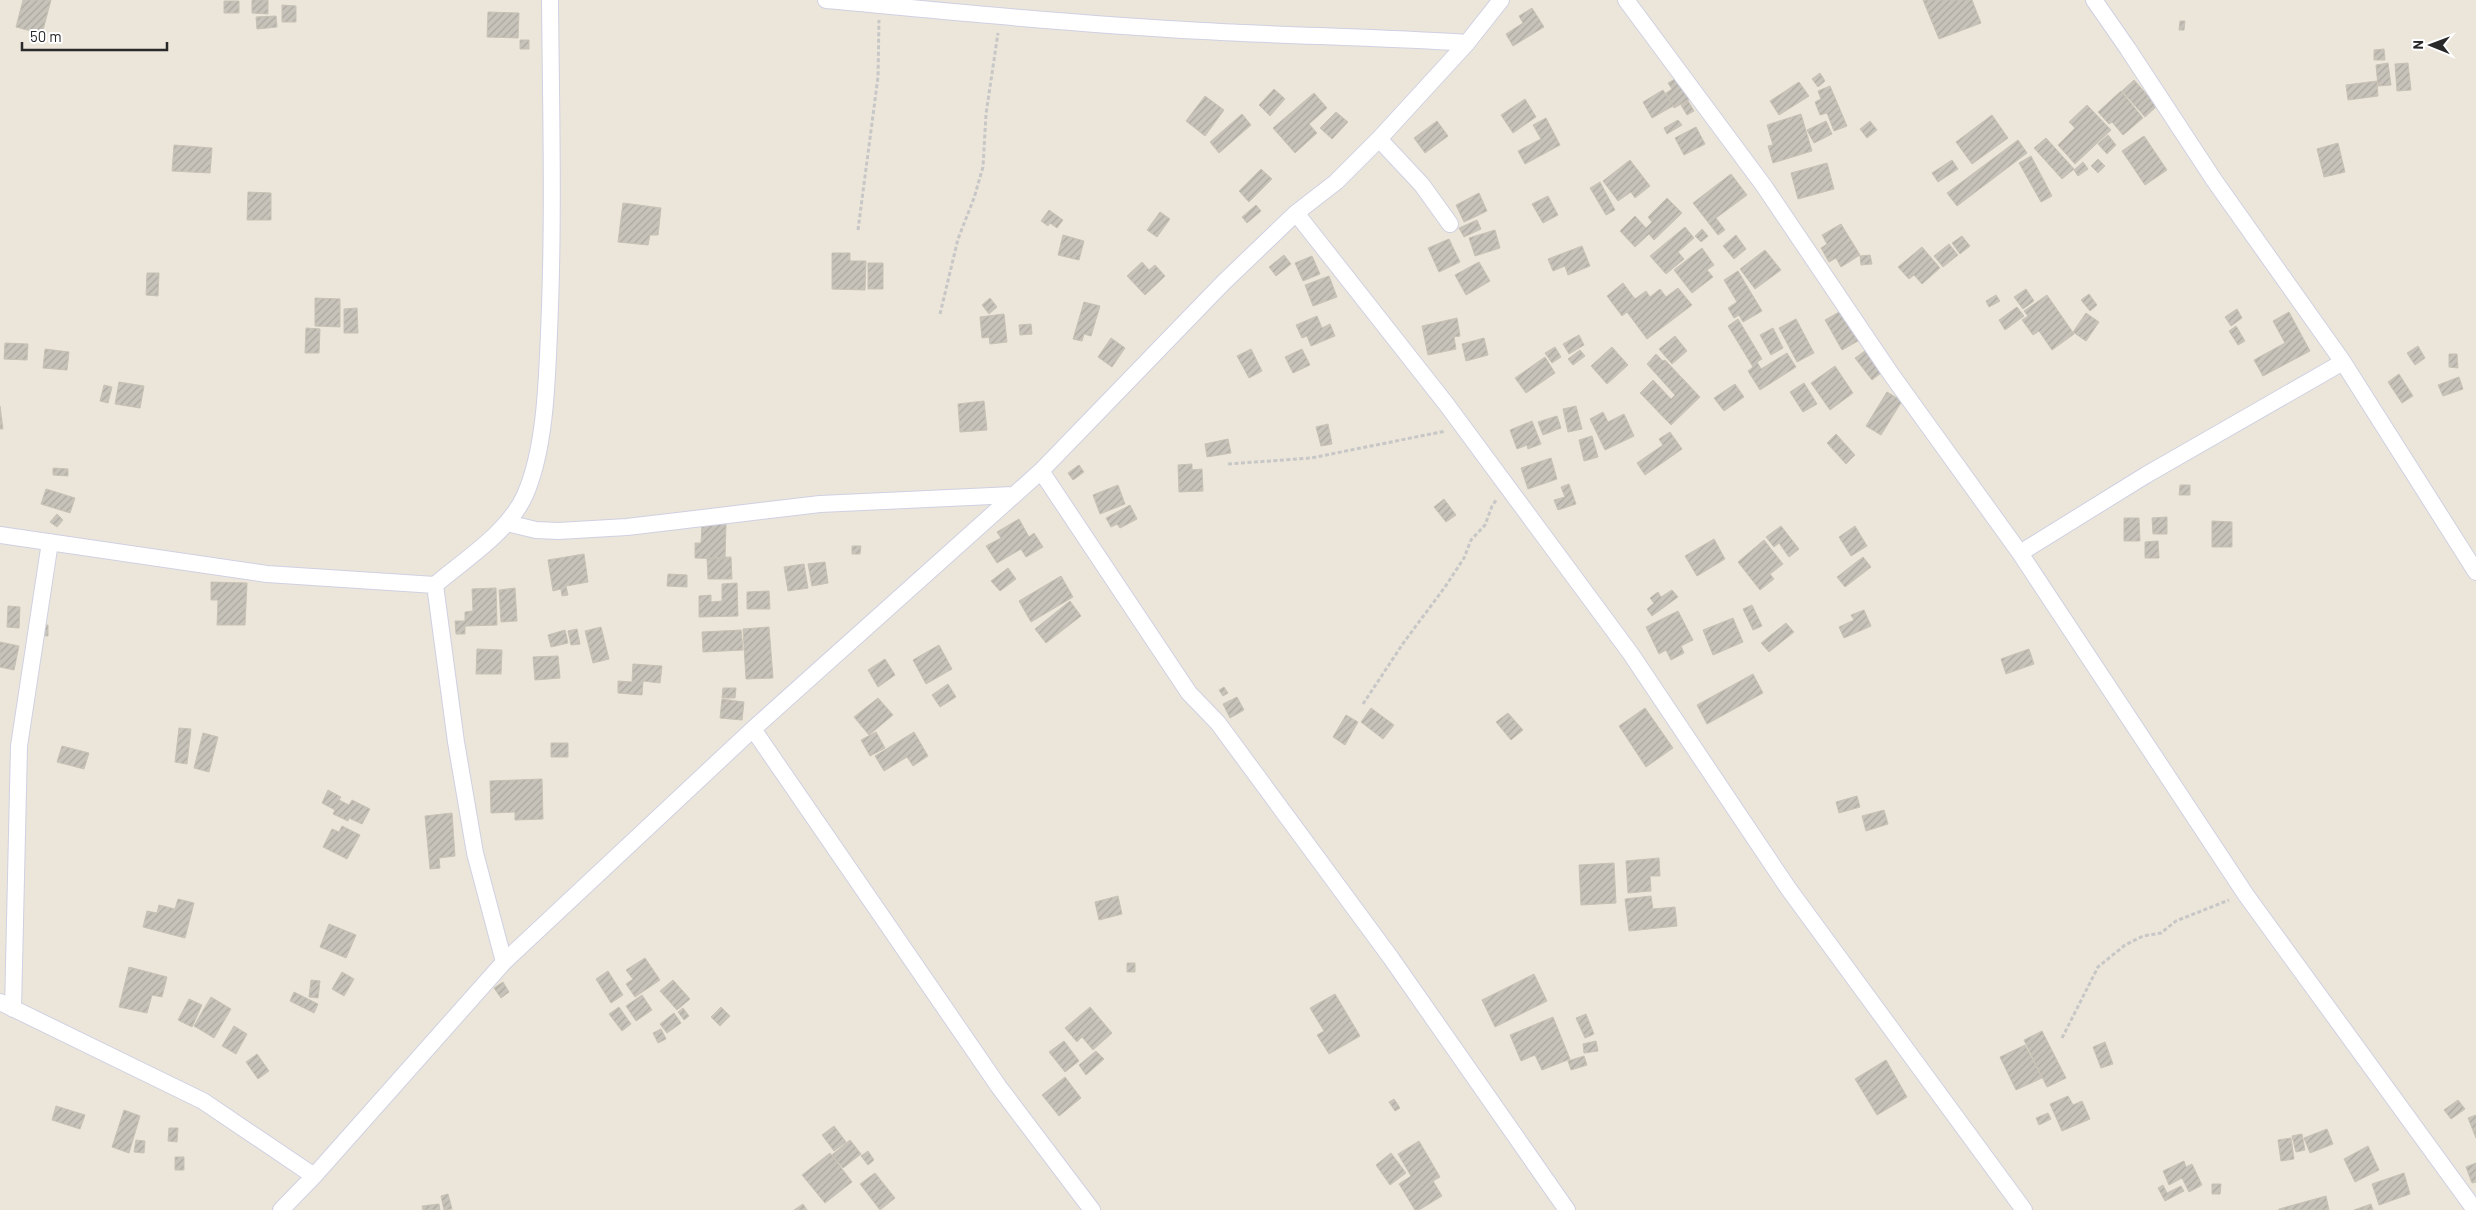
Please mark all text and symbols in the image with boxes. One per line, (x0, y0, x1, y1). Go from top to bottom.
scale bar (22, 20, 168, 52)
north arrow (2406, 20, 2456, 70)
text: 50 m (30, 27, 62, 45)
text: N (2409, 40, 2426, 50)

